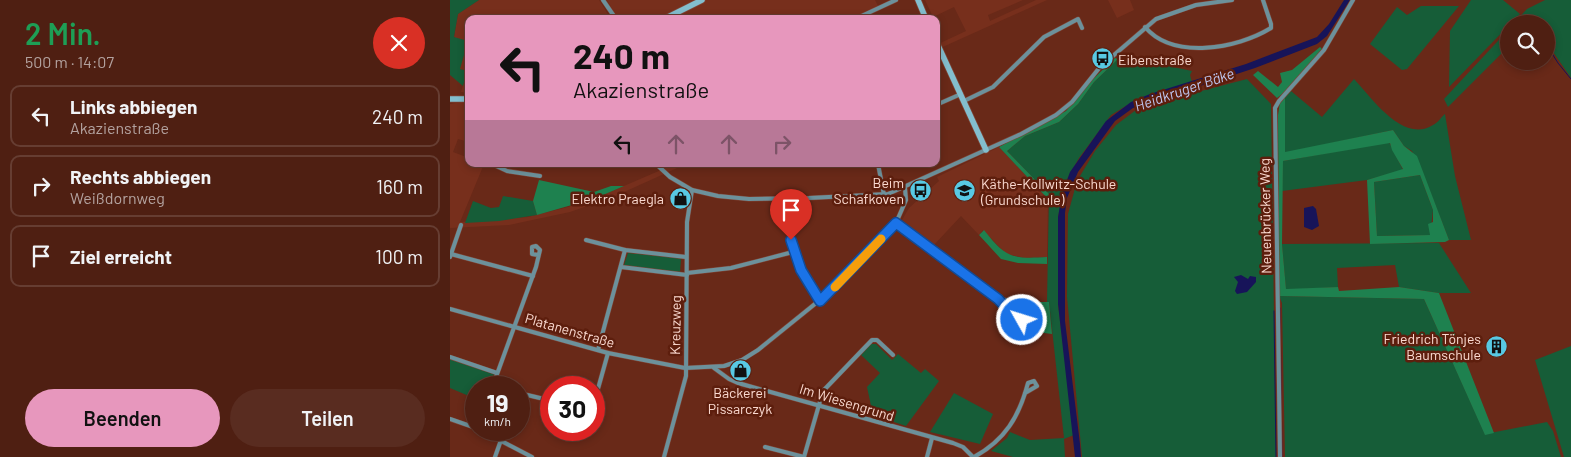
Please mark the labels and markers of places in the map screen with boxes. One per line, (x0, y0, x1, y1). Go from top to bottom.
bus stop icon: Eibenstraße (1090, 47, 1114, 71)
place label: Eibenstraße (1118, 51, 1192, 68)
place label: Beim Schafkoven (833, 174, 904, 207)
place label: Käthe-Kollwitz-Schule (Grundschule) (980, 175, 1116, 208)
bus stop icon: Beim Schafkoven (908, 178, 932, 202)
school or university icon: Käthe-Kollwitz-Schule (Grundschule) (953, 179, 977, 203)
shop icon: Elektro Praegla (668, 186, 692, 210)
pin (770, 189, 812, 240)
place label: Elektro Praegla (571, 190, 664, 207)
place label: Friedrich Tönjes Baumschule (1384, 330, 1481, 363)
building icon: Friedrich Tönjes Baumschule (1485, 334, 1509, 358)
shop icon: Bäckerei Pissarczyk (728, 358, 752, 382)
place label: Bäckerei Pissarczyk (708, 384, 772, 417)

